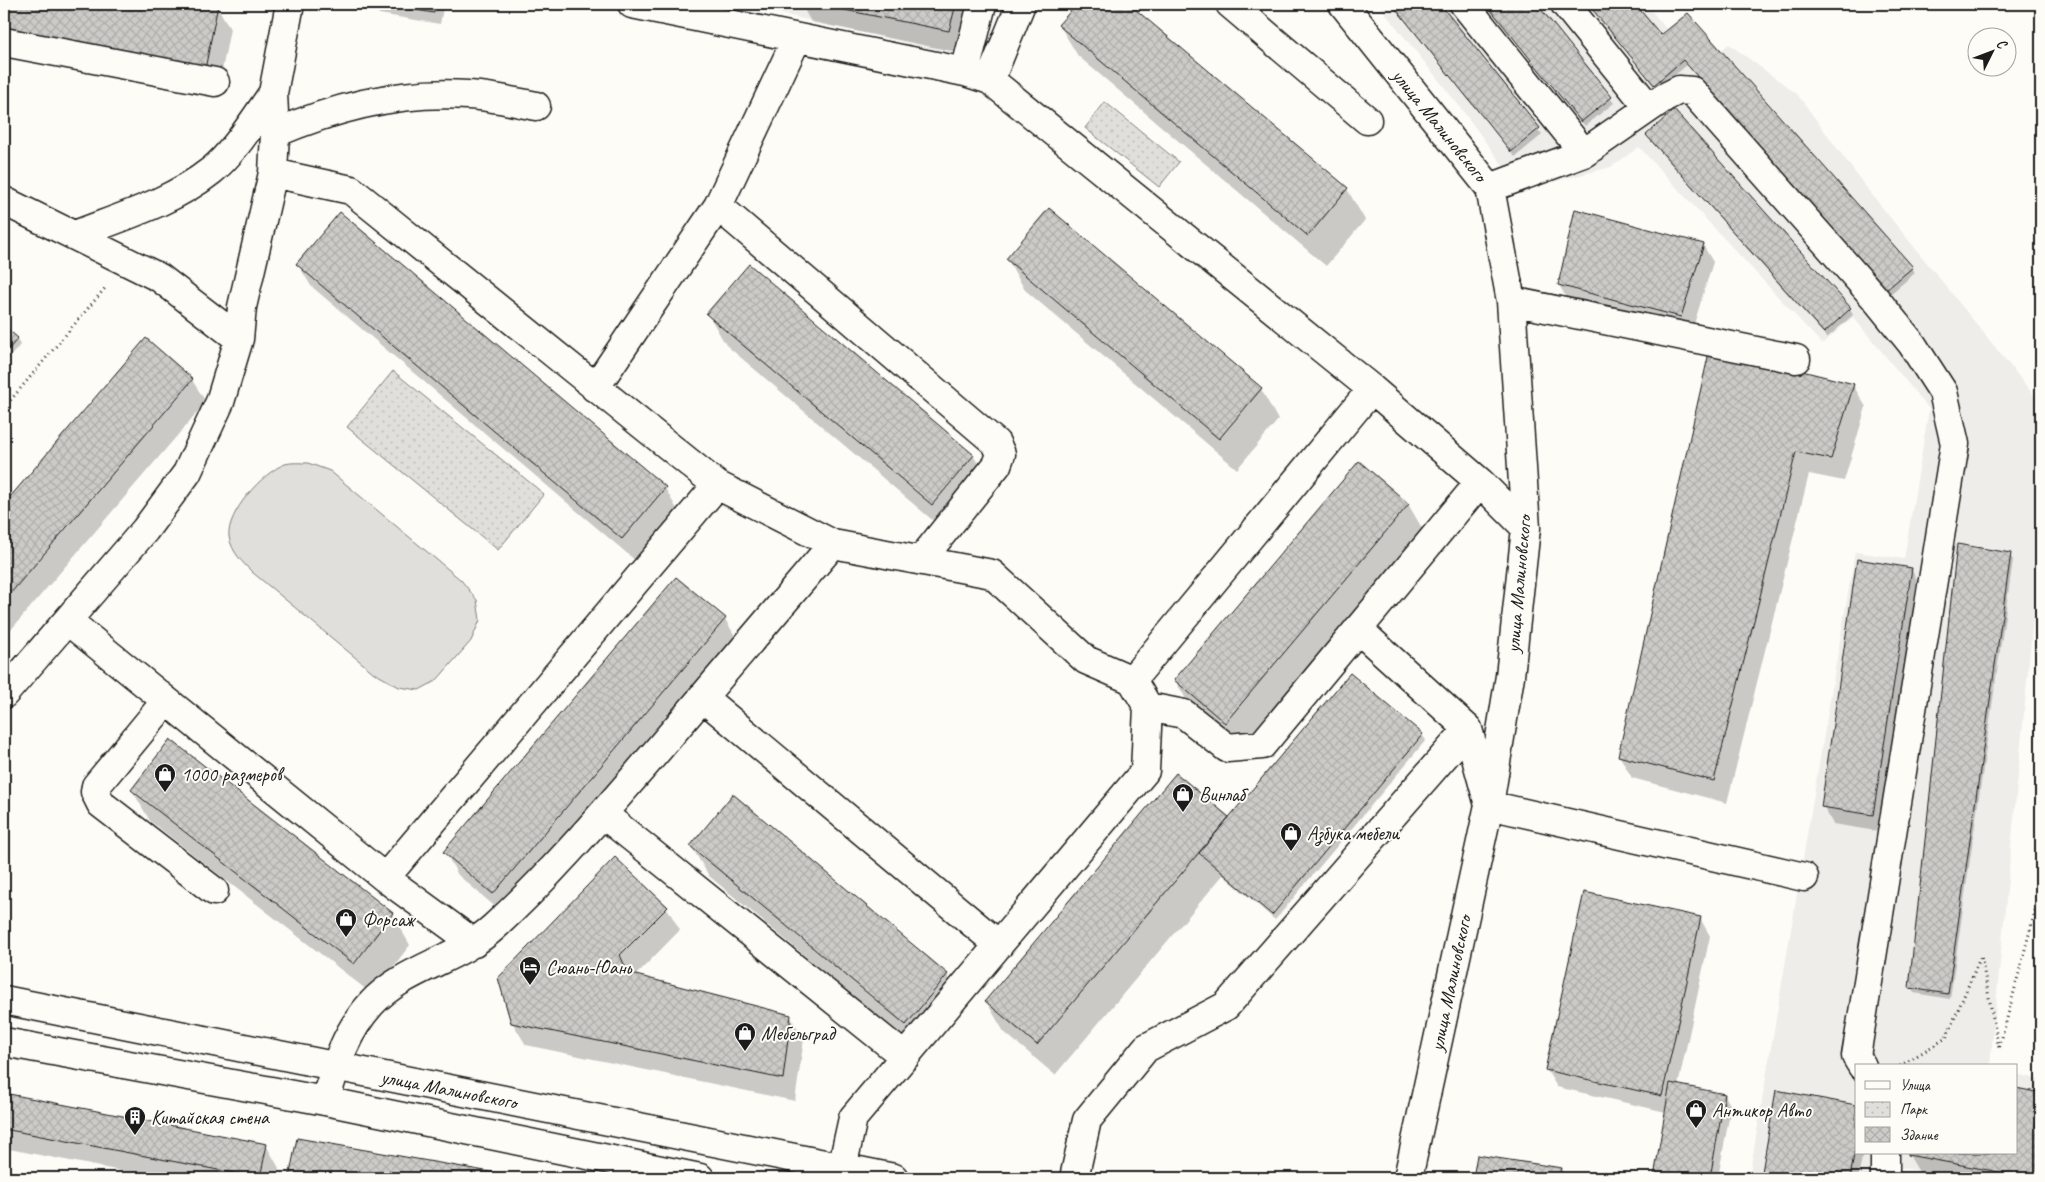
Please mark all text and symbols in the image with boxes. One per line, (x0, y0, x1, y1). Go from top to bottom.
north arrow (1968, 28, 2018, 78)
text: С (1993, 35, 2011, 53)
street label: улица Малиновского (1386, 63, 1494, 188)
street label: улица Малиновского (1500, 512, 1537, 655)
shop icon: 1000 размеров (153, 762, 177, 793)
place label: 1000 размеров (181, 762, 285, 787)
shop icon: Винлаб (1171, 782, 1195, 813)
place label: Винлаб (1199, 782, 1249, 807)
shop icon: Азбука мебели (1279, 821, 1303, 852)
place label: Азбука мебели (1307, 821, 1400, 847)
shop icon: Форсаж (334, 907, 358, 938)
place label: Форсаж (362, 907, 417, 932)
street label: улица Малиновского (1424, 911, 1477, 1054)
hotel icon: Сюань-Юань (518, 955, 542, 986)
place label: Сюань-Юань (546, 955, 633, 980)
shop icon: Мебельград (733, 1021, 757, 1052)
place label: Мебельград (761, 1021, 837, 1046)
street label: улица Малиновского (378, 1064, 521, 1115)
legend (1855, 1064, 2018, 1154)
text: Улица (1900, 1076, 1931, 1095)
shop icon: Антикор Авто (1684, 1098, 1708, 1129)
place label: Антикор Авто (1712, 1098, 1812, 1123)
text: Парк (1900, 1100, 1928, 1119)
building icon: Китайская стена (123, 1105, 147, 1136)
place label: Китайская стена (151, 1105, 270, 1130)
text: Здание (1900, 1126, 1939, 1145)

